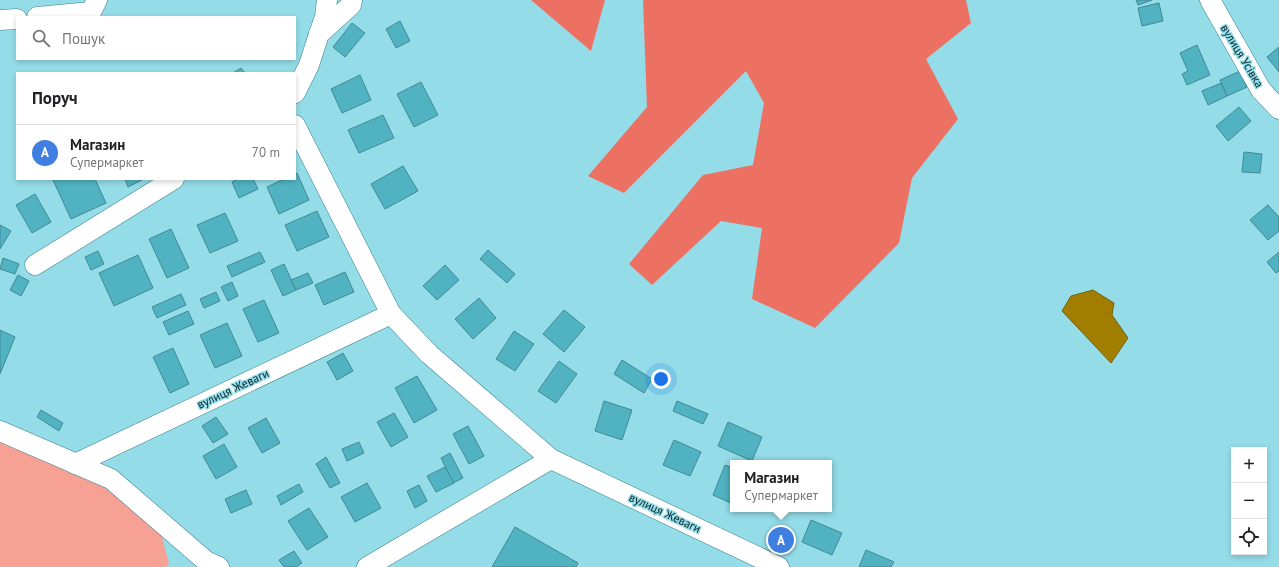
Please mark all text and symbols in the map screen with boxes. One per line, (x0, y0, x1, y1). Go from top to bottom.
search box (16, 16, 296, 60)
street label: вулиця Усівка (1218, 21, 1267, 90)
icon: search (30, 27, 52, 49)
text: Пошук (62, 29, 105, 48)
text: Поруч (32, 87, 78, 109)
text: Магазин (70, 135, 125, 154)
text: A (41, 144, 49, 161)
text: 70 m (252, 144, 280, 161)
text: Супермаркет (70, 154, 144, 171)
street label: вулиця Жеваги (194, 365, 271, 412)
your location (651, 369, 671, 389)
map controls (1231, 447, 1267, 555)
button: + (1231, 447, 1267, 483)
popup (730, 460, 832, 512)
text: Магазин (744, 468, 799, 487)
button: − (1231, 483, 1267, 519)
text: Супермаркет (744, 487, 818, 504)
street label: вулиця Жеваги (627, 489, 704, 536)
button: locate (1231, 519, 1267, 555)
pin: A (768, 525, 794, 555)

